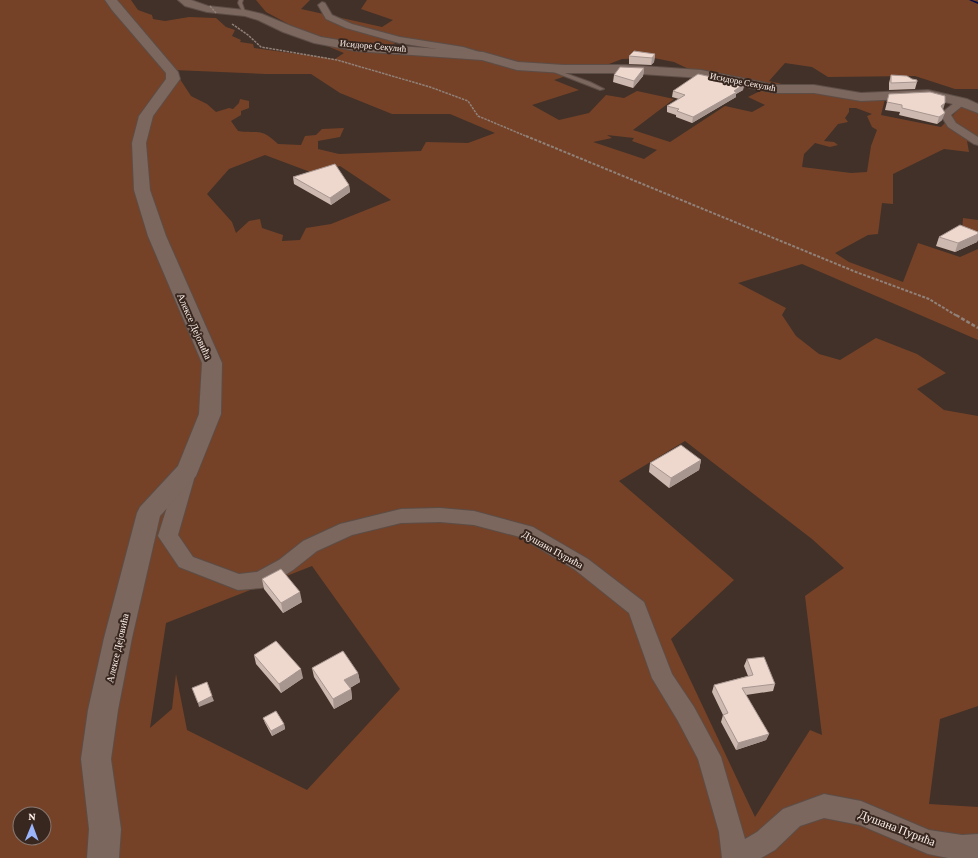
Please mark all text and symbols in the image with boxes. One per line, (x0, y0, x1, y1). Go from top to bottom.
street label: Исидоре Секулић (339, 38, 407, 54)
street label: Исидоре Секулић (709, 71, 777, 93)
street label: Алексе Дејовића (175, 292, 214, 361)
street label: Душана Пурића (521, 528, 585, 571)
street label: Алексе Дејовића (104, 612, 131, 684)
north arrow (12, 806, 52, 846)
street label: Душана Пурића (857, 807, 938, 849)
text: N (28, 810, 37, 822)

